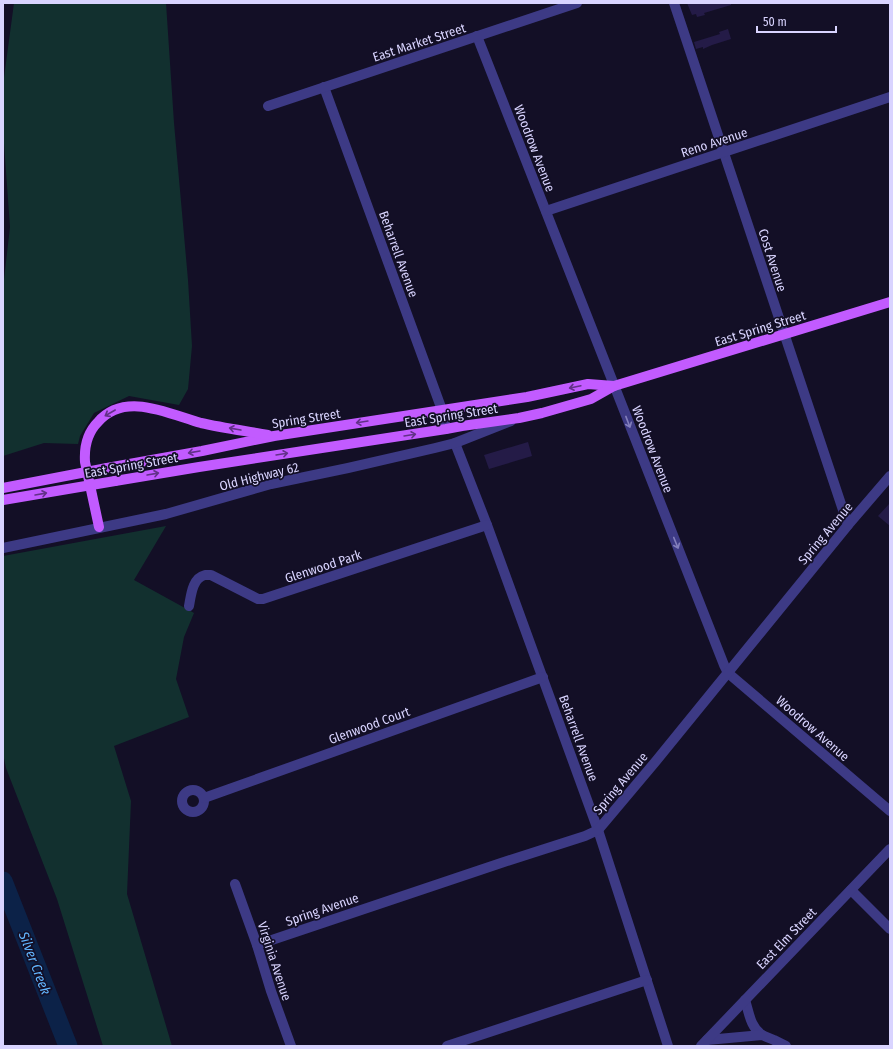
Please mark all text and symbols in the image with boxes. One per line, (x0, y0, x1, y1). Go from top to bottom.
scale bar (757, 8, 836, 34)
text: 50 m (763, 15, 787, 29)
street label: East Market Street (371, 20, 468, 65)
street label: Woodrow Avenue (511, 103, 558, 194)
street label: Reno Avenue (679, 125, 749, 160)
street label: Beharrell Avenue (376, 209, 421, 299)
street label: Cost Avenue (755, 227, 790, 293)
street label: East Spring Street (713, 307, 808, 349)
one-way arrow (569, 383, 582, 391)
street label: East Spring Street (403, 401, 500, 430)
street label: Woodrow Avenue (629, 404, 676, 495)
street label: Spring Street (271, 406, 342, 431)
one-way arrow (104, 409, 116, 417)
one-way arrow (625, 416, 632, 428)
one-way arrow (356, 418, 369, 426)
one-way arrow (229, 425, 242, 433)
one-way arrow (403, 431, 416, 439)
one-way arrow (188, 448, 201, 456)
street label: East Spring Street (83, 450, 180, 481)
one-way arrow (275, 450, 288, 458)
street label: Old Highway 62 (218, 459, 301, 494)
one-way arrow (146, 470, 159, 478)
one-way arrow (35, 489, 48, 497)
street label: Spring Avenue (795, 499, 856, 567)
one-way arrow (672, 537, 680, 549)
street label: Glenwood Park (283, 547, 364, 586)
street label: Beharrell Avenue (556, 693, 601, 783)
street label: Woodrow Avenue (773, 693, 852, 764)
street label: Glenwood Court (327, 704, 412, 747)
street label: Spring Avenue (590, 749, 651, 817)
street label: Spring Avenue (284, 890, 361, 929)
street label: East Elm Street (753, 904, 820, 972)
street label: Virginia Avenue (255, 920, 294, 1003)
water label: Silver Creek (14, 928, 54, 997)

